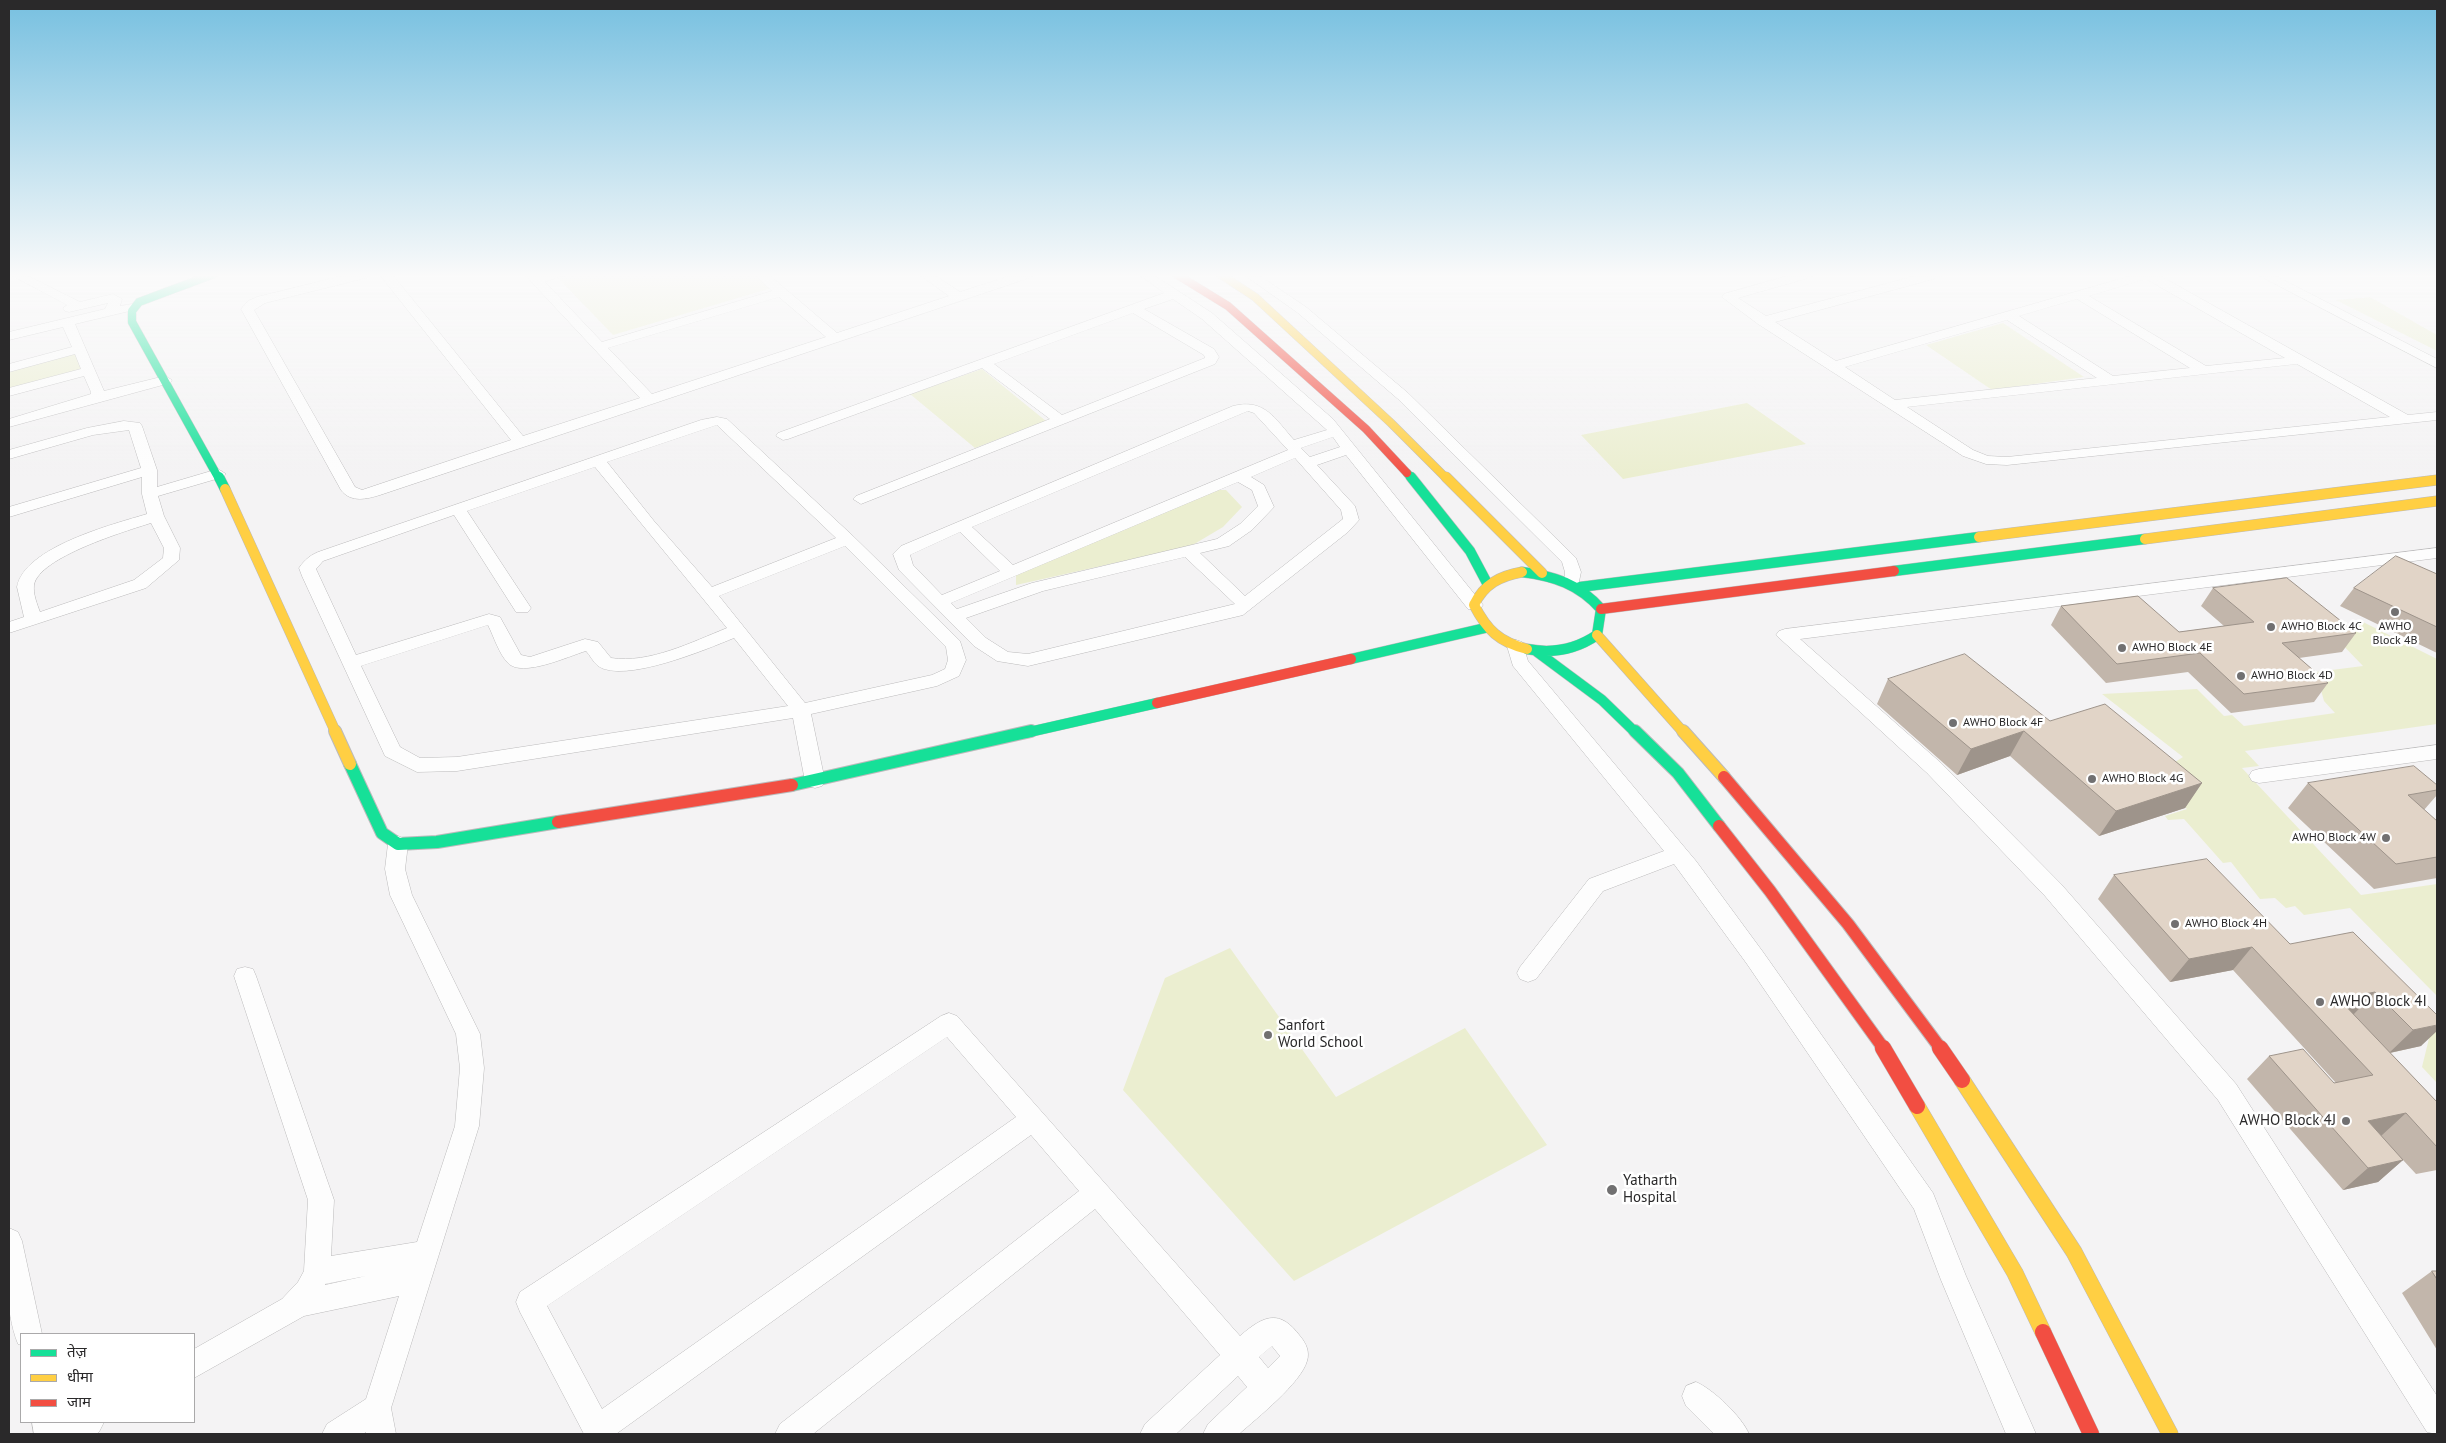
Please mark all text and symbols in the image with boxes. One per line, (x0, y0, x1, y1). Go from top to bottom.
marker: AWHO Block 4B (2389, 606, 2401, 618)
place label: AWHO Block 4C (2281, 620, 2362, 634)
place label: AWHO Block 4B (2373, 620, 2417, 648)
marker: AWHO Block 4C (2265, 621, 2277, 633)
place label: AWHO Block 4E (2132, 641, 2212, 655)
marker: AWHO Block 4E (2116, 642, 2128, 654)
place label: AWHO Block 4D (2251, 669, 2333, 683)
marker: AWHO Block 4D (2235, 670, 2247, 682)
place label: AWHO Block 4F (1963, 716, 2043, 730)
marker: AWHO Block 4F (1947, 717, 1959, 729)
place label: AWHO Block 4G (2102, 772, 2183, 786)
marker: AWHO Block 4G (2086, 773, 2098, 785)
place label: AWHO Block 4W (2292, 831, 2376, 845)
marker: AWHO Block 4W (2380, 832, 2392, 844)
place label: AWHO Block 4H (2185, 917, 2267, 931)
marker: AWHO Block 4H (2169, 918, 2181, 930)
place label: AWHO Block 4I (2330, 993, 2427, 1011)
marker: AWHO Block 4I (2314, 996, 2326, 1008)
place label: Sanfort World School (1278, 1017, 1363, 1052)
marker: Sanfort World School (1262, 1029, 1274, 1041)
place label: AWHO Block 4J (2239, 1112, 2336, 1130)
marker: AWHO Block 4J (2340, 1115, 2352, 1127)
place label: Yatharth Hospital (1623, 1172, 1677, 1207)
marker: Yatharth Hospital (1605, 1183, 1619, 1197)
legend (20, 1333, 195, 1423)
text: तेज़ (67, 1342, 87, 1361)
text: धीमा (67, 1367, 93, 1386)
text: जाम (67, 1392, 91, 1411)

